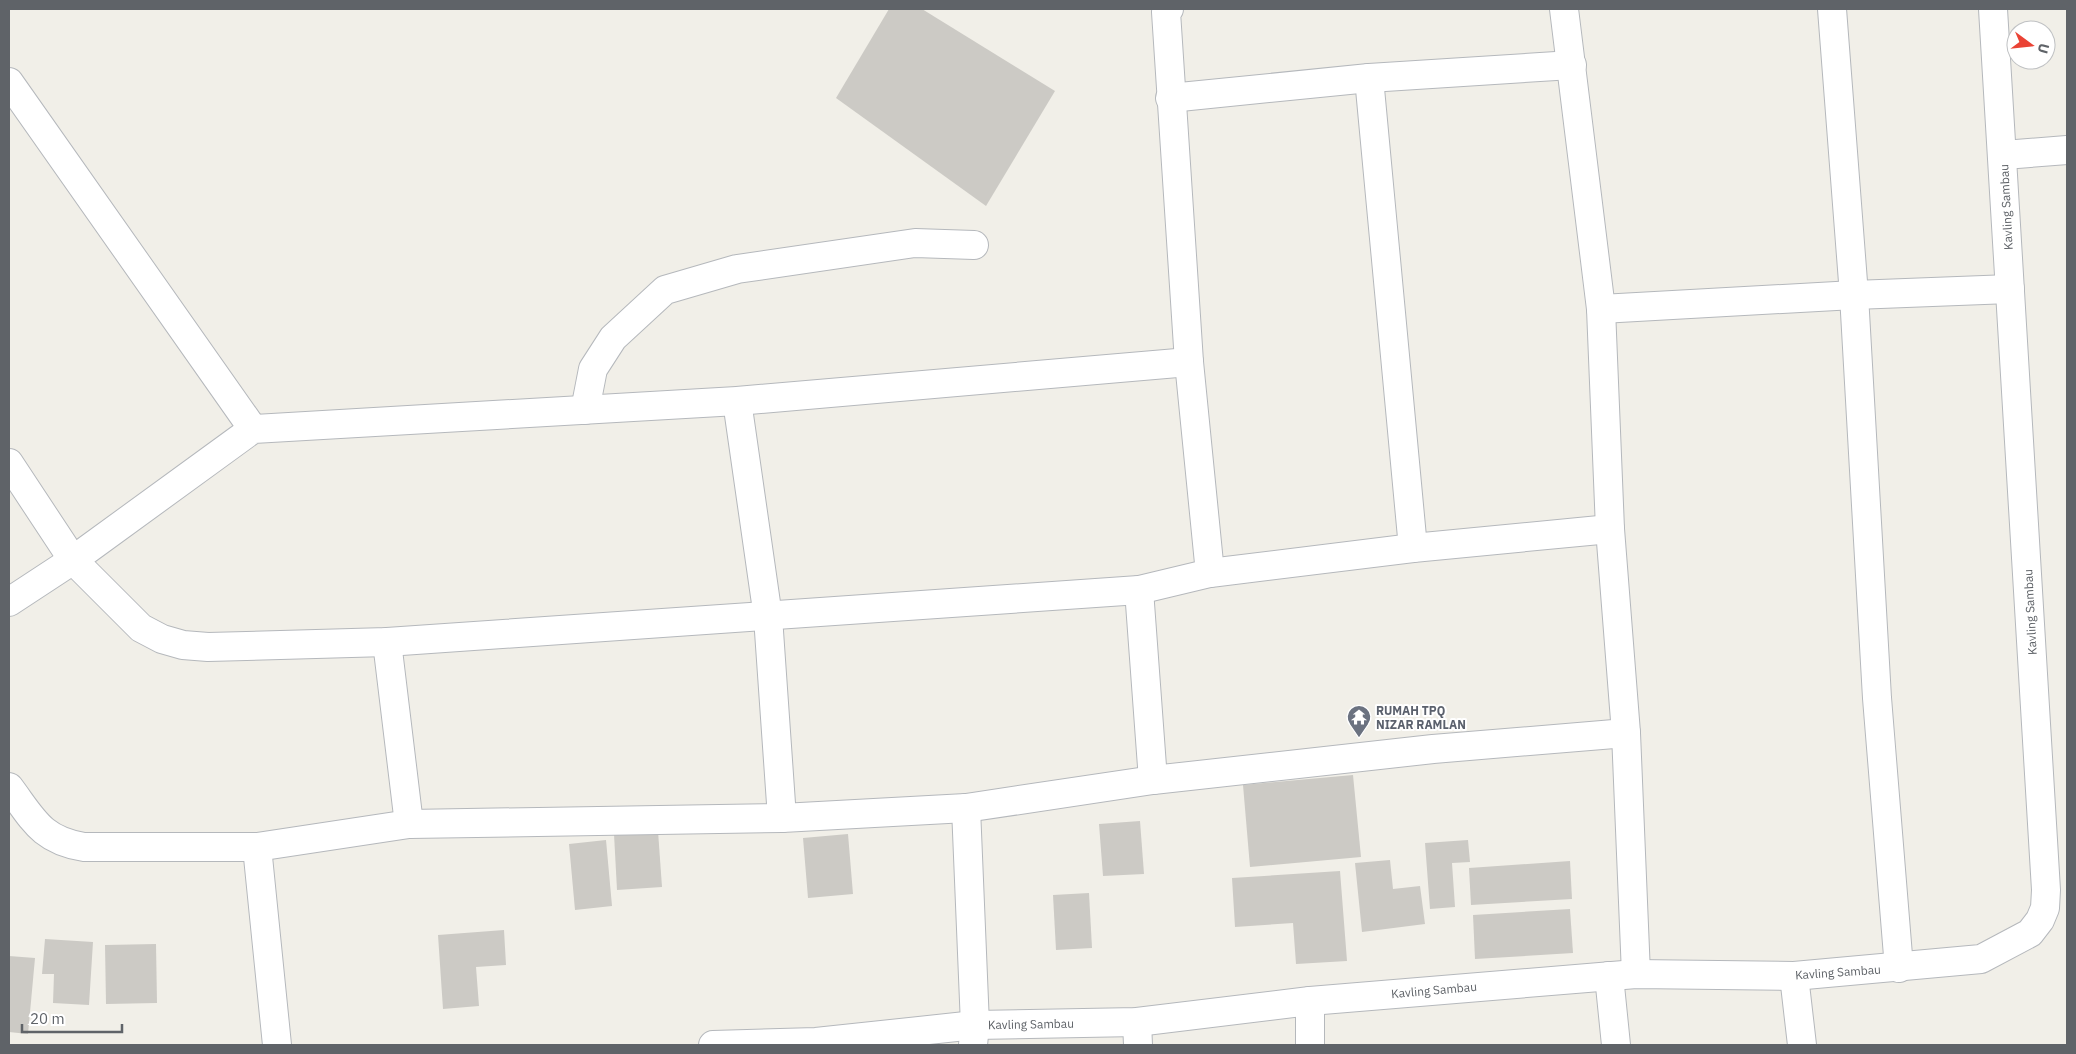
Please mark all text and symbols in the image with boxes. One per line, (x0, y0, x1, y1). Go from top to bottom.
north arrow (2006, 20, 2056, 70)
text: U (2034, 41, 2054, 55)
street label: Kavling Sambau (1996, 164, 2016, 250)
street label: Kavling Sambau (2020, 569, 2040, 655)
place label: RUMAH TPQ NIZAR RAMLAN (1376, 703, 1466, 732)
temple icon: RUMAH TPQ NIZAR RAMLAN (1346, 704, 1372, 738)
street label: Kavling Sambau (1795, 962, 1881, 982)
street label: Kavling Sambau (1391, 979, 1477, 1001)
scale bar (22, 1002, 122, 1034)
text: 20 m (30, 1009, 65, 1028)
street label: Kavling Sambau (988, 1016, 1074, 1032)

